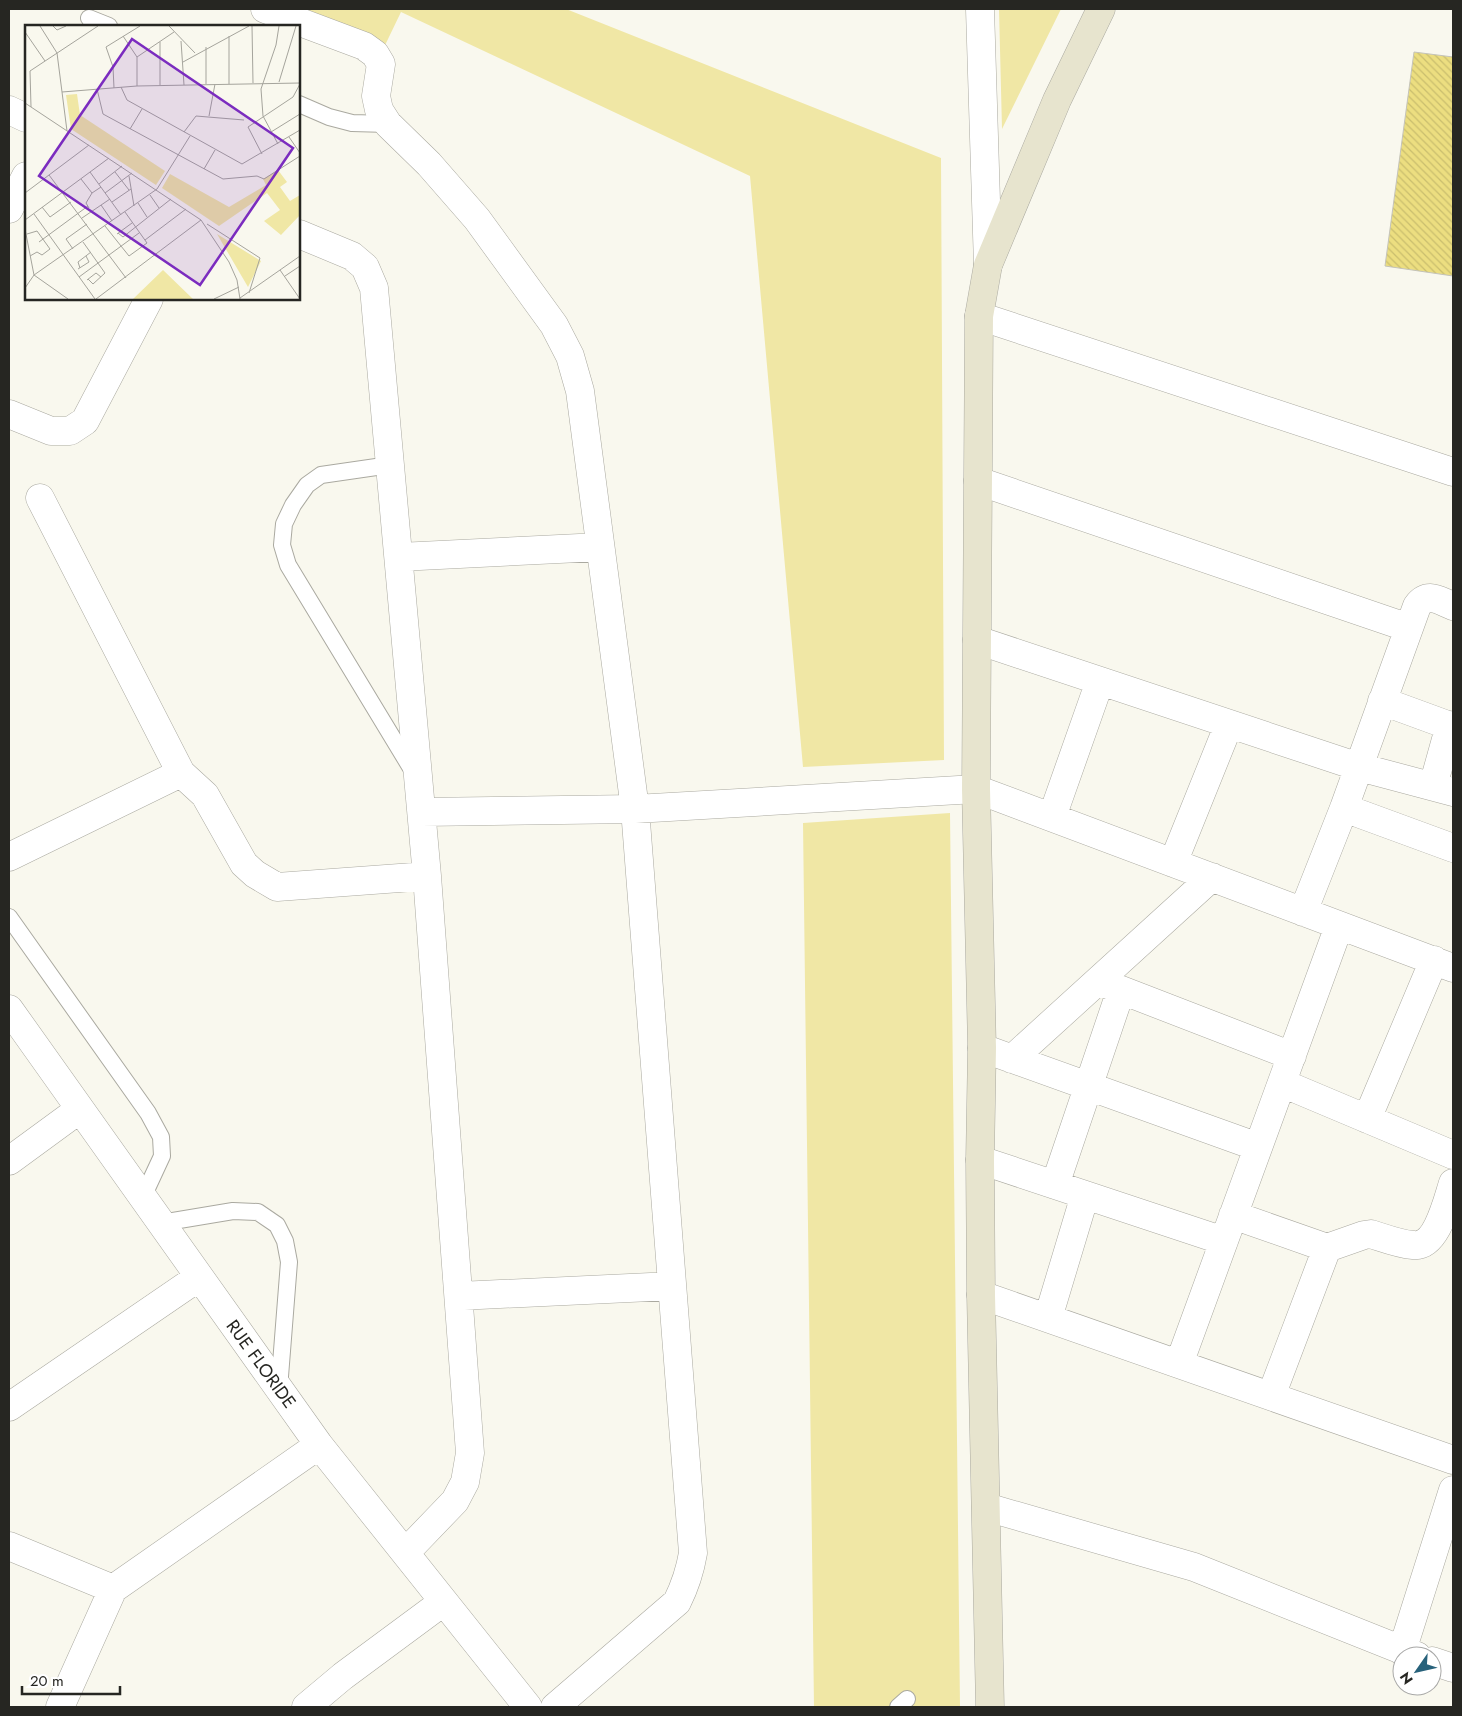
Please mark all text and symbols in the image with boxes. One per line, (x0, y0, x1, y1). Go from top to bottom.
inset map (25, 25, 300, 300)
street label: RUE FLORIDE (220, 1314, 302, 1414)
north arrow (1392, 1646, 1442, 1696)
scale bar (22, 1664, 120, 1696)
text: N (1395, 1668, 1418, 1688)
text: 20 m (30, 1670, 64, 1692)

